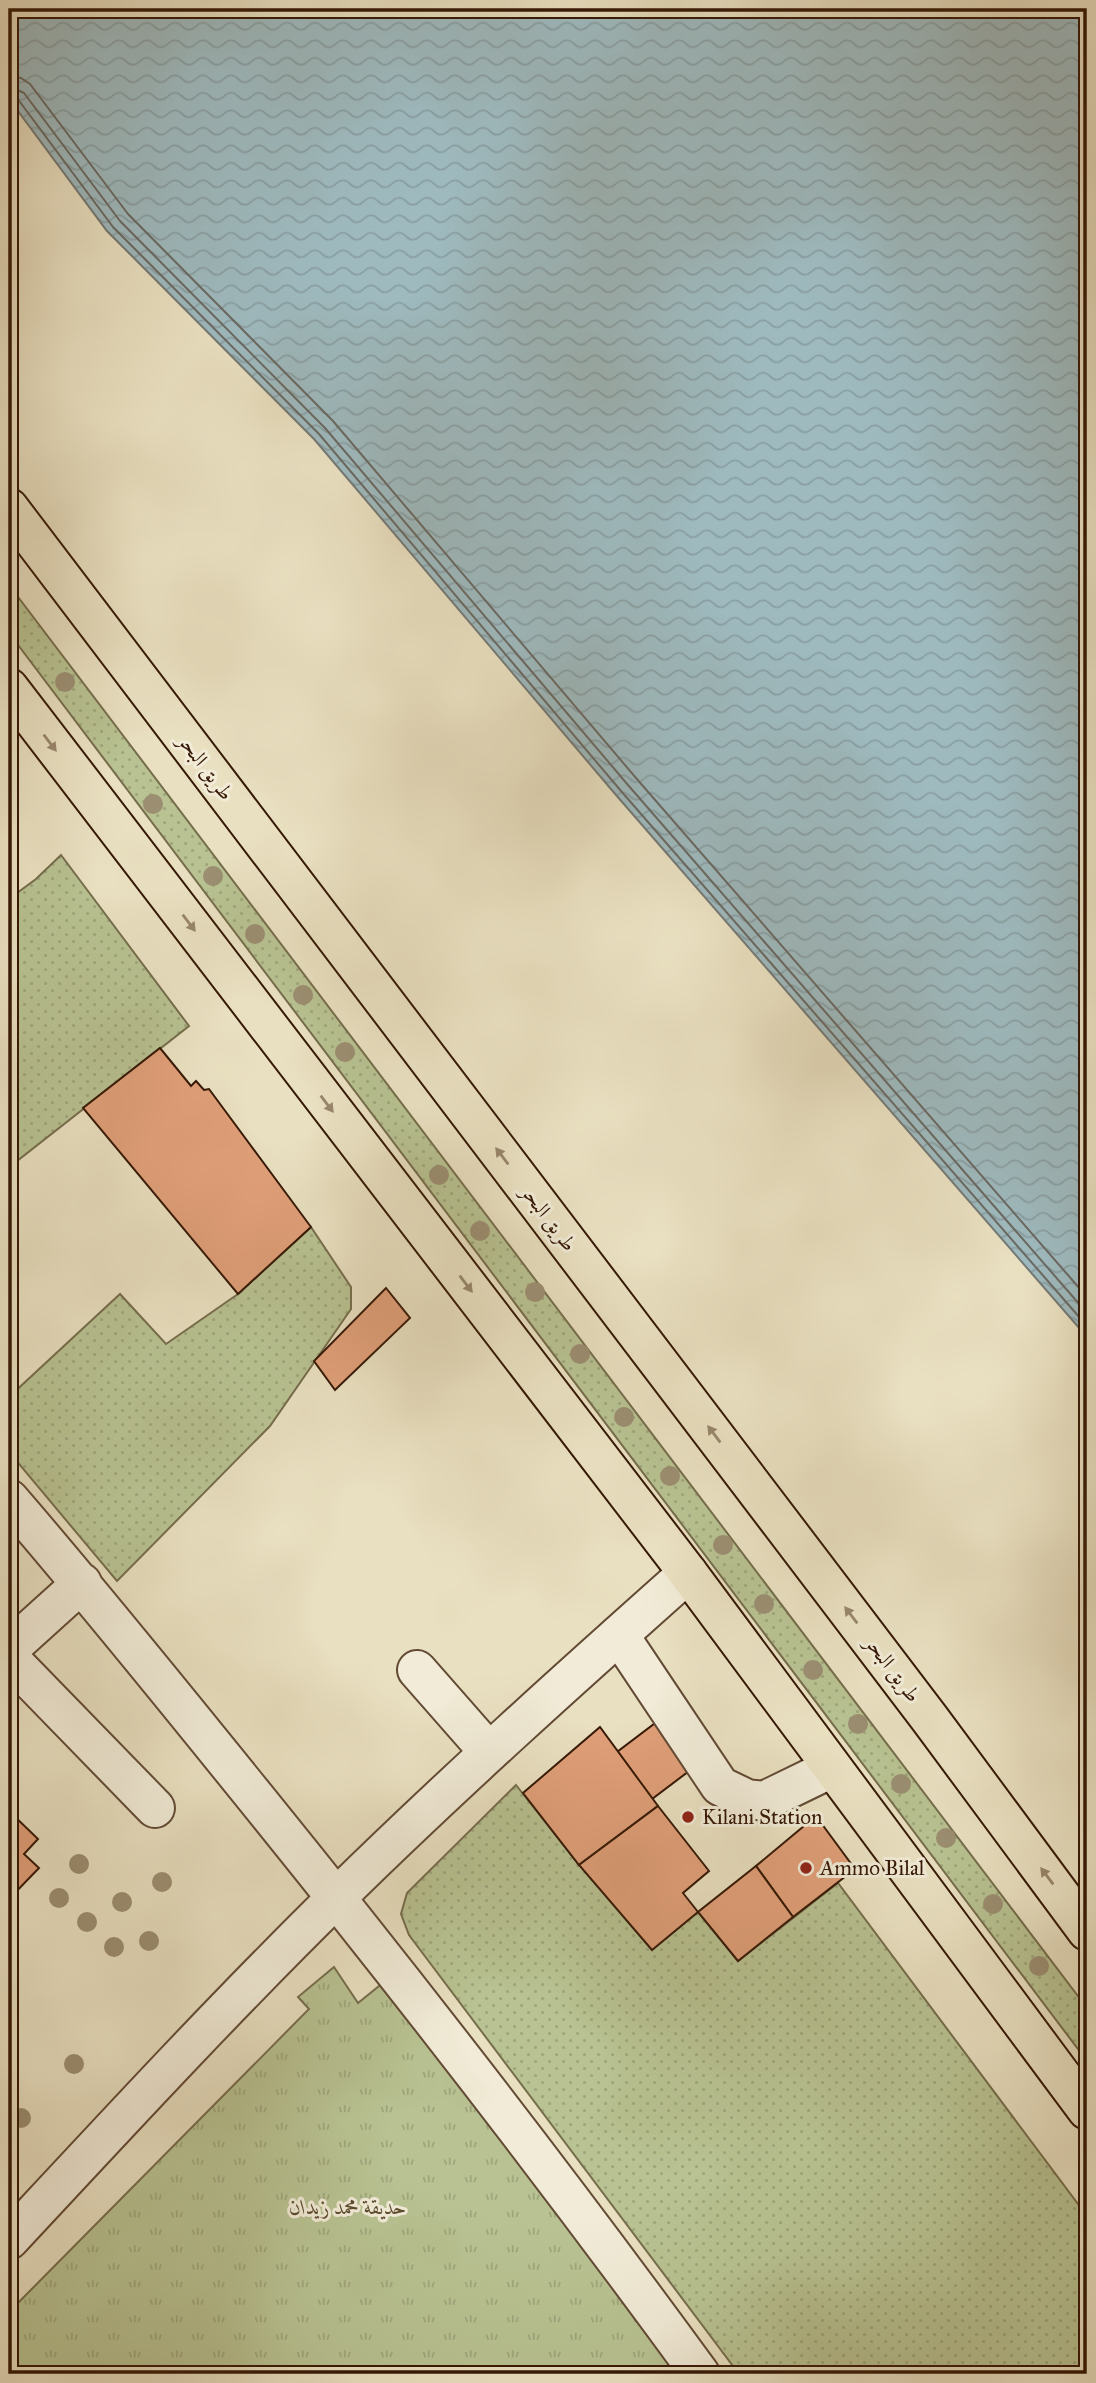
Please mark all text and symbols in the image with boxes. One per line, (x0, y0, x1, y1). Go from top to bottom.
street label: طريق البحر (171, 727, 239, 805)
one-way arrow (43, 733, 58, 751)
one-way arrow (181, 914, 195, 932)
one-way arrow (320, 1094, 335, 1112)
one-way arrow (494, 1147, 509, 1165)
street label: طريق البحر (514, 1178, 582, 1256)
one-way arrow (458, 1275, 472, 1293)
one-way arrow (707, 1425, 721, 1443)
one-way arrow (844, 1607, 859, 1625)
street label: طريق البحر (858, 1629, 926, 1707)
place label: Kilani Station (702, 1804, 822, 1830)
marker: Kilani Station (680, 1809, 696, 1825)
place label: Ammo Bilal (819, 1855, 925, 1881)
marker: Ammo Bilal (798, 1860, 814, 1876)
one-way arrow (1040, 1867, 1054, 1885)
park label: حديقة محمد زيدان (289, 2194, 407, 2220)

